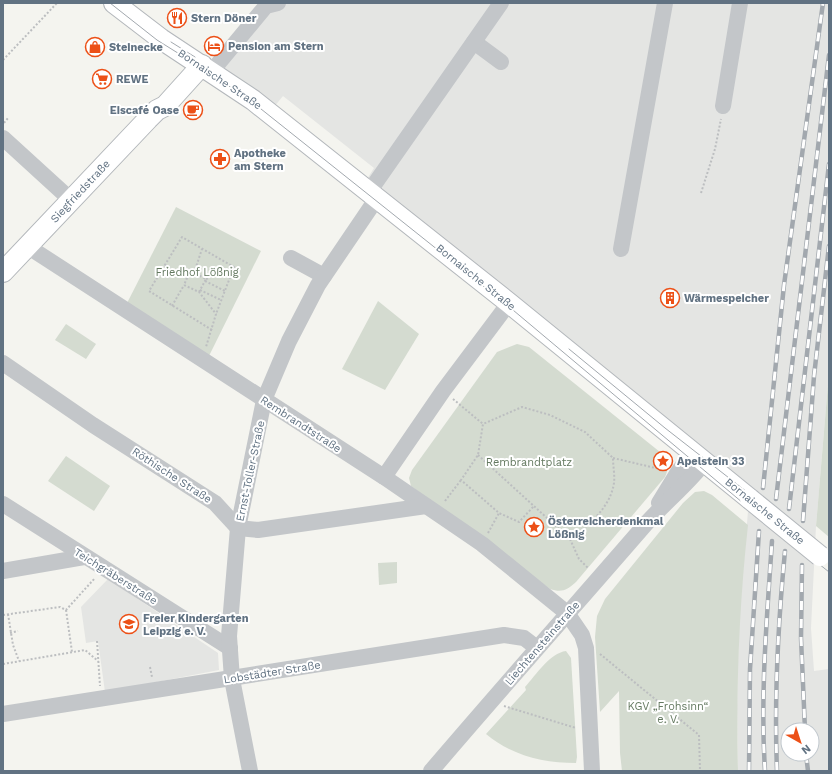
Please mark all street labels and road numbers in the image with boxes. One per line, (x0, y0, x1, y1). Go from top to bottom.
street label: Bornaische Straße (175, 46, 264, 112)
street label: Siegfriedstraße (48, 157, 113, 225)
street label: Bornaische Straße (433, 241, 518, 313)
street label: Rembrandtstraße (258, 393, 344, 455)
street label: Ernst-Toller-Straße (233, 420, 268, 523)
street label: Röthische Straße (130, 445, 214, 506)
street label: Bornaische Straße (722, 475, 807, 547)
street label: Teichgräberstraße (72, 546, 160, 607)
street label: Liechtensteinstraße (502, 599, 582, 688)
street label: Lobstädter Straße (223, 658, 321, 687)

